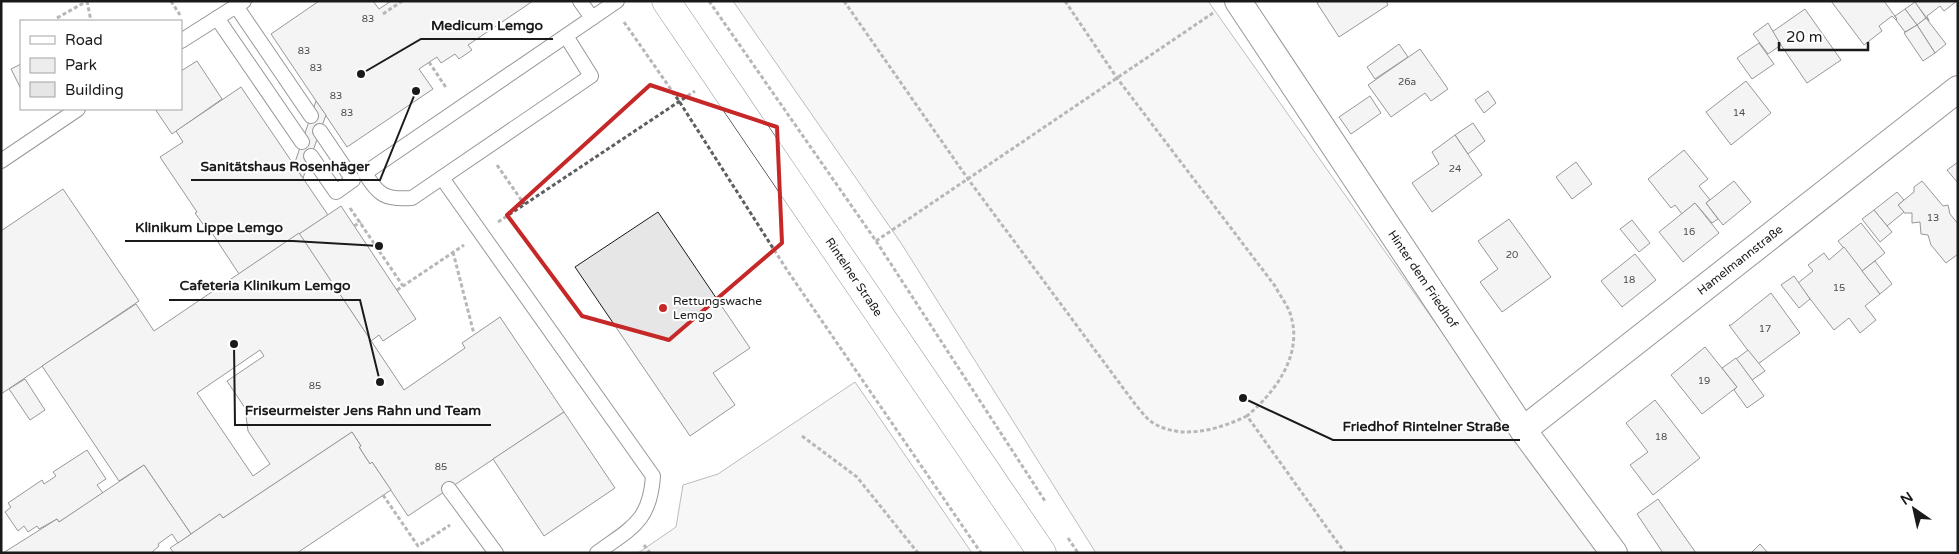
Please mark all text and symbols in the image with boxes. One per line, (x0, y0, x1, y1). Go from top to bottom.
callout: Medicum Lemgo (421, 10, 553, 39)
house number: 83 (362, 13, 374, 25)
text: Medicum Lemgo (431, 17, 544, 34)
legend (20, 20, 182, 110)
scale bar (1779, 20, 1868, 52)
text: 20 m (1786, 28, 1823, 46)
text: Road (65, 31, 103, 49)
house number: 83 (298, 45, 310, 57)
text: Park (65, 56, 97, 74)
house number: 83 (310, 62, 322, 74)
house number: 26a (1398, 76, 1416, 88)
text: Building (65, 81, 124, 99)
house number: 83 (330, 90, 342, 102)
house number: 83 (341, 107, 353, 119)
house number: 14 (1733, 107, 1745, 119)
callout: Sanitätshaus Rosenhäger (191, 151, 380, 180)
text: Sanitätshaus Rosenhäger (200, 158, 370, 175)
house number: 24 (1449, 163, 1461, 175)
callout: Klinikum Lippe Lemgo (125, 212, 293, 241)
house number: 13 (1927, 212, 1939, 224)
text: Klinikum Lippe Lemgo (135, 219, 283, 236)
street label: Hamelmannstraße (1694, 222, 1786, 298)
house number: 16 (1683, 226, 1695, 238)
street label: Hinter dem Friedhof (1385, 228, 1461, 331)
street label: Rintelner Straße (822, 235, 886, 319)
house number: 20 (1506, 249, 1518, 261)
callout: Cafeteria Klinikum Lemgo (169, 271, 360, 300)
house number: 18 (1623, 274, 1635, 286)
text: Cafeteria Klinikum Lemgo (179, 277, 351, 294)
house number: 15 (1833, 282, 1845, 294)
place label: Rettungswache Lemgo (673, 294, 762, 322)
marker: Rettungswache Lemgo (657, 302, 669, 314)
house number: 17 (1759, 323, 1771, 335)
house number: 19 (1698, 375, 1710, 387)
house number: 85 (309, 380, 321, 392)
callout: Friseurmeister Jens Rahn und Team (235, 396, 491, 425)
text: Friseurmeister Jens Rahn und Team (245, 402, 481, 419)
callout: Friedhof Rintelner Straße (1333, 411, 1520, 440)
text: Friedhof Rintelner Straße (1343, 418, 1510, 435)
house number: 18 (1655, 431, 1667, 443)
house number: 85 (435, 461, 447, 473)
north arrow (1889, 484, 1939, 534)
text: N (1898, 488, 1916, 509)

